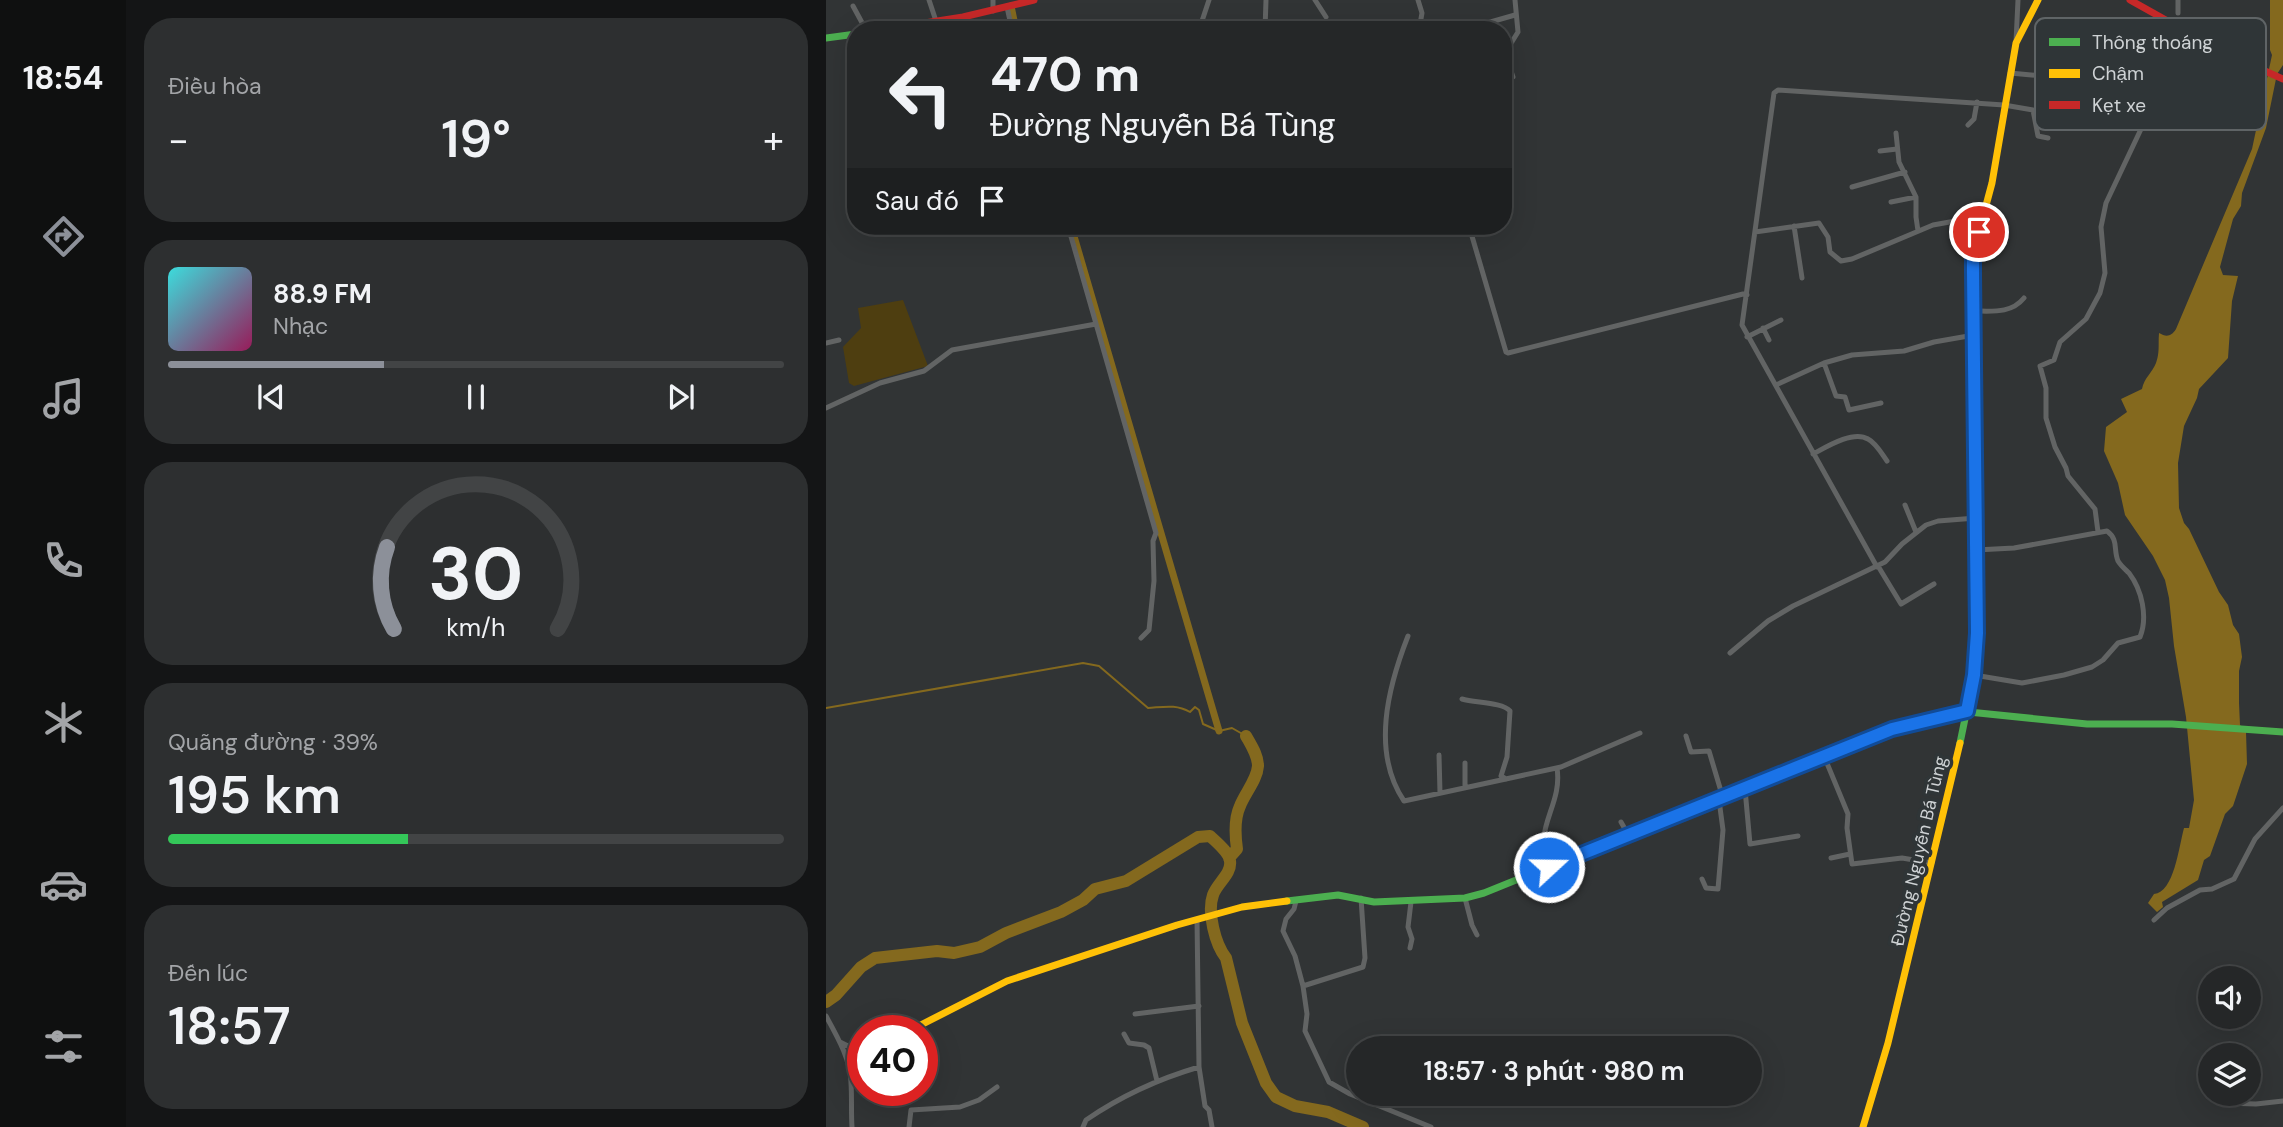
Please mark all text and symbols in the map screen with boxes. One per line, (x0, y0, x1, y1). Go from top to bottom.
legend (2035, 18, 2266, 130)
text: Thông thoáng (2092, 30, 2213, 55)
text: 470 m (990, 42, 1140, 106)
icon: left (875, 49, 966, 140)
text: 18:54 (23, 57, 103, 99)
text: Chậm (2092, 61, 2144, 86)
text: Điều hòa (168, 71, 262, 101)
text: Kẹt xe (2092, 93, 2146, 118)
text: Đường Nguyễn Bá Tùng (990, 104, 1336, 146)
text: 19° (441, 105, 511, 173)
text: − (168, 115, 189, 165)
text: + (763, 115, 784, 165)
icon: arrive (973, 182, 1011, 220)
text: Sau đó (875, 184, 959, 218)
pin (1949, 202, 2009, 262)
icon: directions (39, 212, 88, 261)
icon: arrive (1960, 213, 1998, 251)
text: 88.9 FM (273, 277, 372, 311)
text: Nhạc (273, 311, 328, 341)
icon: music (39, 374, 88, 423)
icon: previous (252, 378, 290, 416)
icon: pause (457, 378, 495, 416)
icon: next (662, 378, 700, 416)
text: 30 (428, 528, 524, 623)
icon: phone (39, 536, 88, 585)
text: km/h (446, 611, 506, 644)
icon: climate (39, 698, 88, 747)
text: Quãng đường · 39% (168, 727, 378, 757)
street label: Đường Nguyễn Bá Tùng (1885, 754, 1953, 948)
text: 195 km (168, 761, 341, 829)
position arrow (1512, 830, 1586, 904)
icon: car (39, 860, 88, 909)
text: Đến lúc (168, 958, 248, 988)
map controls (2198, 966, 2261, 1106)
button: sound (2198, 966, 2261, 1029)
text: 18:57 (168, 992, 291, 1060)
speed limit sign: 40 (847, 1015, 938, 1106)
icon: filters (39, 1022, 88, 1071)
button: layers (2198, 1043, 2261, 1106)
text: 18:57 · 3 phút · 980 m (1423, 1054, 1685, 1088)

